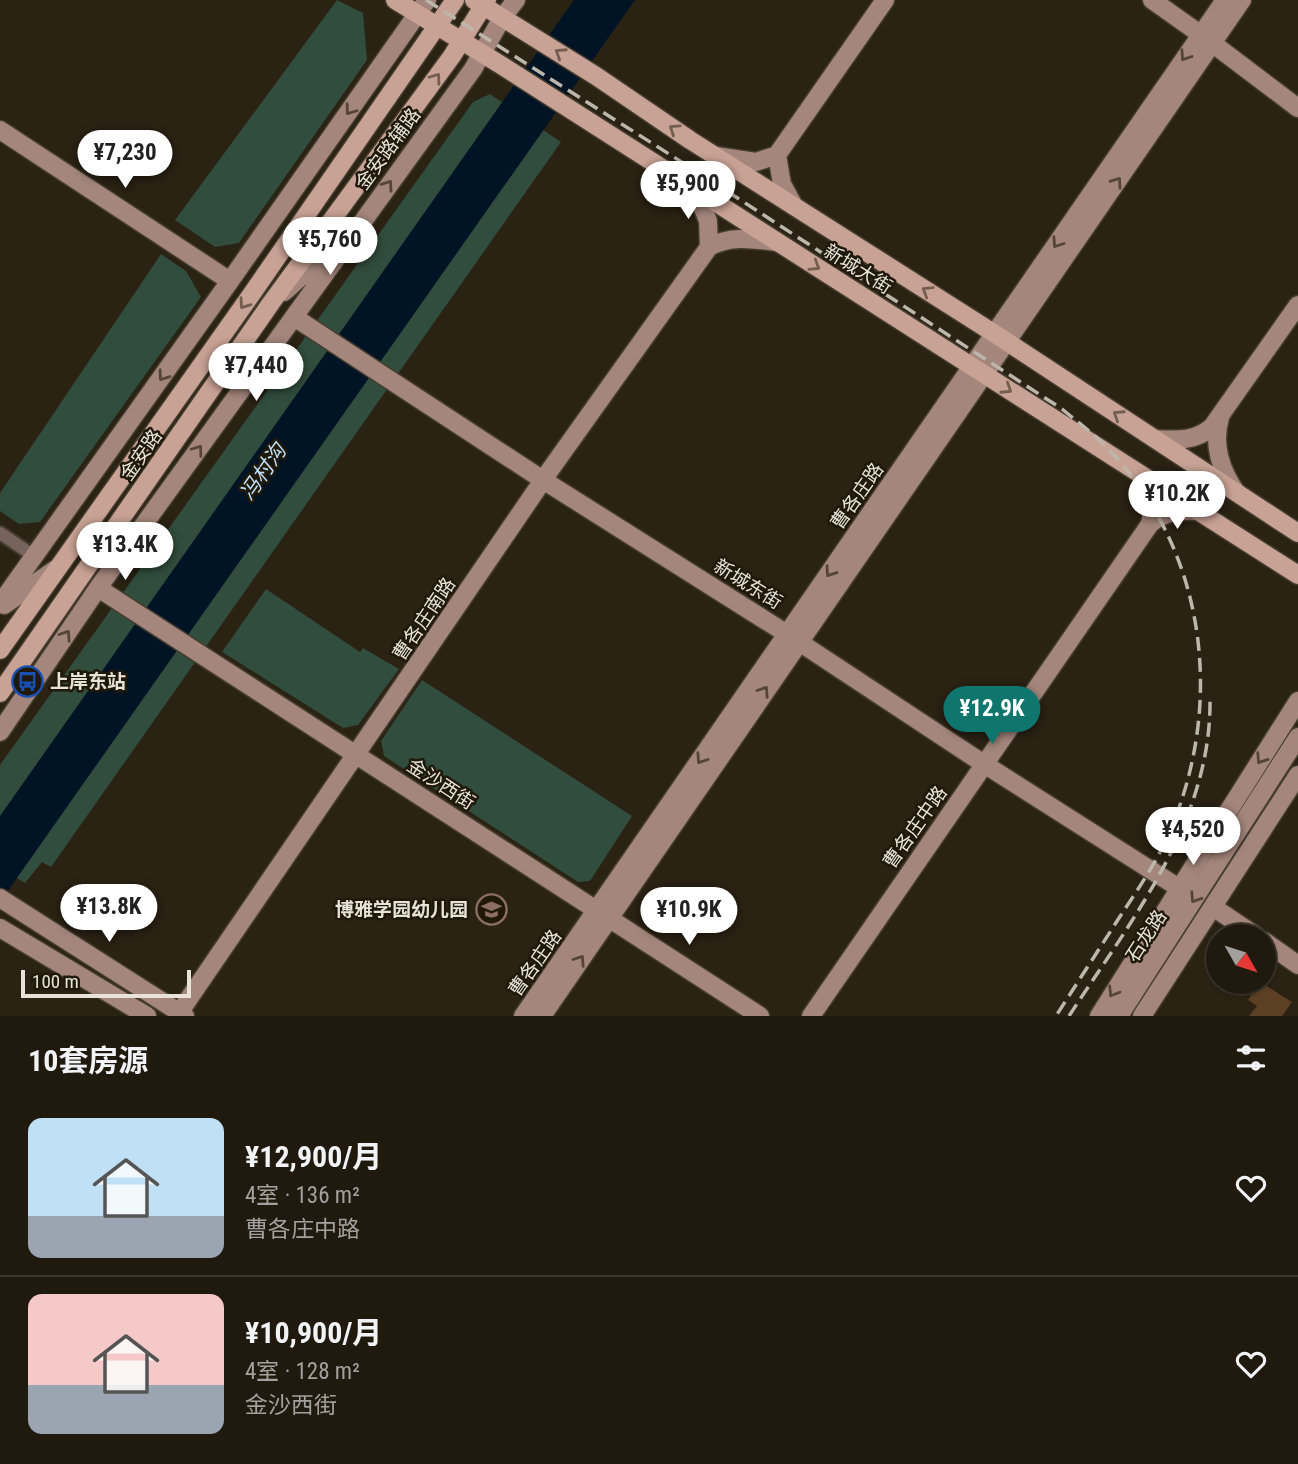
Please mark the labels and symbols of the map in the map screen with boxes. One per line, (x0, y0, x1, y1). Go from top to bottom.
one-way arrow (555, 48, 568, 61)
one-way arrow (1181, 48, 1194, 61)
one-way arrow (428, 73, 440, 86)
one-way arrow (346, 102, 358, 115)
street label: 金安路辅路 (351, 104, 425, 194)
one-way arrow (669, 125, 682, 137)
pin: ¥7,230 (68, 130, 182, 190)
pin: ¥5,900 (631, 162, 745, 221)
one-way arrow (1109, 177, 1121, 190)
one-way arrow (380, 180, 392, 193)
pin: ¥5,760 (273, 218, 387, 277)
one-way arrow (1053, 235, 1065, 248)
street label: 新城大街 (820, 239, 896, 299)
one-way arrow (807, 258, 820, 271)
one-way arrow (922, 287, 935, 300)
one-way arrow (240, 296, 252, 309)
pin: ¥7,440 (199, 344, 313, 403)
one-way arrow (159, 368, 171, 381)
one-way arrow (999, 380, 1012, 393)
one-way arrow (1113, 410, 1126, 423)
street label: 金安路 (115, 425, 167, 485)
water label: 冯村沟 (235, 438, 292, 505)
one-way arrow (190, 445, 202, 458)
street label: 曹各庄路 (826, 458, 888, 534)
pin: ¥10.2K (1120, 472, 1234, 531)
pin: ¥13.4K (68, 522, 182, 582)
street label: 新城东街 (710, 554, 786, 614)
one-way arrow (825, 564, 838, 577)
street label: 曹各庄南路 (388, 573, 460, 665)
one-way arrow (58, 630, 70, 643)
bus stop icon: 上岸东站 (10, 664, 44, 698)
place label: 上岸东站 (50, 670, 126, 693)
one-way arrow (756, 686, 769, 699)
pin: ¥12.9K (935, 686, 1049, 746)
one-way arrow (697, 751, 709, 764)
one-way arrow (1257, 751, 1270, 764)
street label: 金沙西街 (403, 754, 479, 814)
street label: 曹各庄中路 (878, 781, 952, 873)
pin: ¥4,520 (1136, 808, 1250, 867)
pin: ¥13.8K (52, 884, 166, 944)
pin: ¥10.9K (632, 888, 746, 947)
one-way arrow (1191, 891, 1204, 904)
school or university icon: 博雅学园幼儿园 (474, 892, 508, 926)
place label: 博雅学园幼儿园 (335, 898, 468, 921)
street label: 石龙路 (1121, 906, 1171, 966)
north arrow (1206, 924, 1276, 994)
street label: 曹各庄路 (504, 925, 566, 1001)
one-way arrow (572, 955, 584, 968)
scale bar (21, 967, 191, 999)
one-way arrow (1109, 985, 1122, 998)

